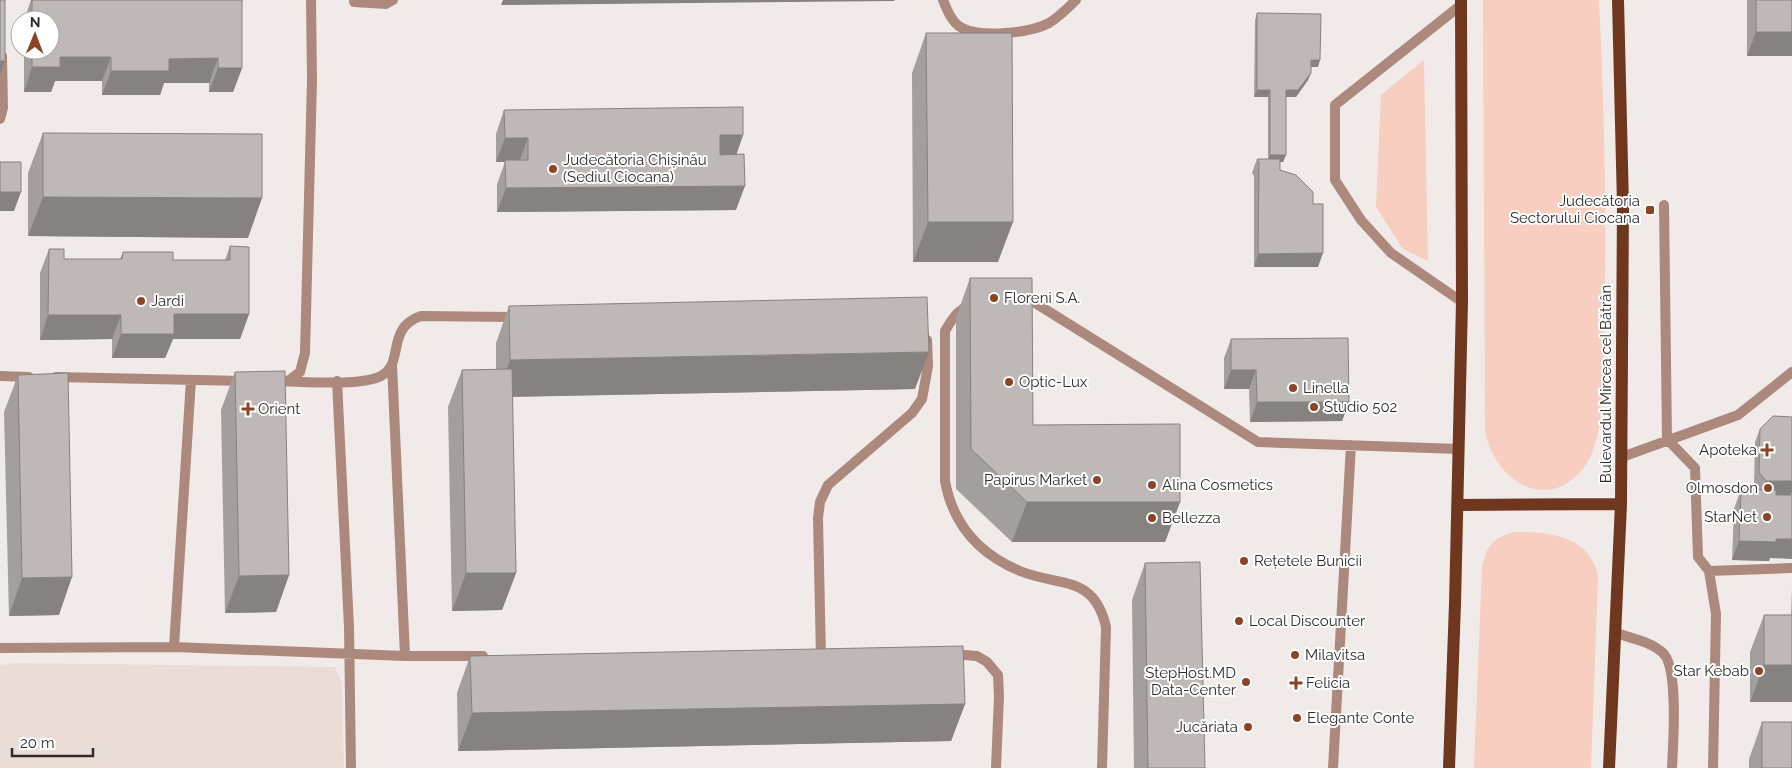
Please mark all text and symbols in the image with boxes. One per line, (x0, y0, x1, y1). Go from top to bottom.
north arrow (10, 10, 60, 60)
text: N (30, 14, 41, 30)
place label: Judecătoria Chișinău (Sediul Ciocana) (563, 151, 707, 186)
marker: Judecătoria Chișinău (Sediul Ciocana) (547, 163, 559, 175)
place label: Judecătoria Sectorului Ciocana (1510, 192, 1640, 227)
marker: Judecătoria Sectorului Ciocana (1644, 204, 1656, 216)
street label: Bulevardul Mircea cel Bătrân (1597, 285, 1615, 483)
place label: Floreni S.A. (1004, 289, 1080, 307)
place label: Jardi (151, 292, 184, 310)
marker: Floreni S.A. (988, 292, 1000, 304)
marker: Jardi (135, 295, 147, 307)
place label: Optic-Lux (1019, 373, 1088, 391)
marker: Optic-Lux (1003, 376, 1015, 388)
place label: Linella (1303, 379, 1349, 397)
marker: Linella (1287, 382, 1299, 394)
place label: Studio 502 (1324, 398, 1398, 416)
place label: Orient (258, 400, 300, 418)
marker: Studio 502 (1308, 401, 1320, 413)
marker: Orient (242, 403, 254, 415)
place label: Apoteka (1699, 441, 1757, 459)
marker: Apoteka (1761, 444, 1773, 456)
place label: Papirus Market (984, 471, 1087, 489)
marker: Papirus Market (1091, 474, 1103, 486)
place label: Alina Cosmetics (1162, 476, 1273, 494)
marker: Alina Cosmetics (1146, 479, 1158, 491)
place label: Olmosdon (1686, 479, 1758, 497)
marker: Olmosdon (1762, 482, 1774, 494)
place label: StarNet (1704, 508, 1757, 526)
place label: Bellezza (1162, 509, 1221, 527)
marker: StarNet (1761, 511, 1773, 523)
marker: Bellezza (1146, 512, 1158, 524)
place label: Rețetele Bunicii (1254, 552, 1362, 570)
marker: Rețetele Bunicii (1238, 555, 1250, 567)
place label: Local Discounter (1249, 612, 1366, 630)
marker: Local Discounter (1233, 615, 1245, 627)
place label: Milavitsa (1305, 646, 1365, 664)
marker: Milavitsa (1289, 649, 1301, 661)
place label: Star Kebab (1673, 662, 1749, 680)
place label: StepHost.MD Data-Center (1145, 664, 1237, 699)
marker: Star Kebab (1753, 665, 1765, 677)
place label: Felicia (1306, 674, 1350, 692)
marker: StepHost.MD Data-Center (1240, 676, 1252, 688)
marker: Felicia (1290, 677, 1302, 689)
place label: Elegante Conte (1307, 709, 1414, 727)
marker: Elegante Conte (1291, 712, 1303, 724)
place label: Jucăriata (1176, 718, 1238, 736)
marker: Jucăriata (1242, 721, 1254, 733)
scale bar (12, 726, 94, 758)
text: 20 m (20, 734, 55, 752)

